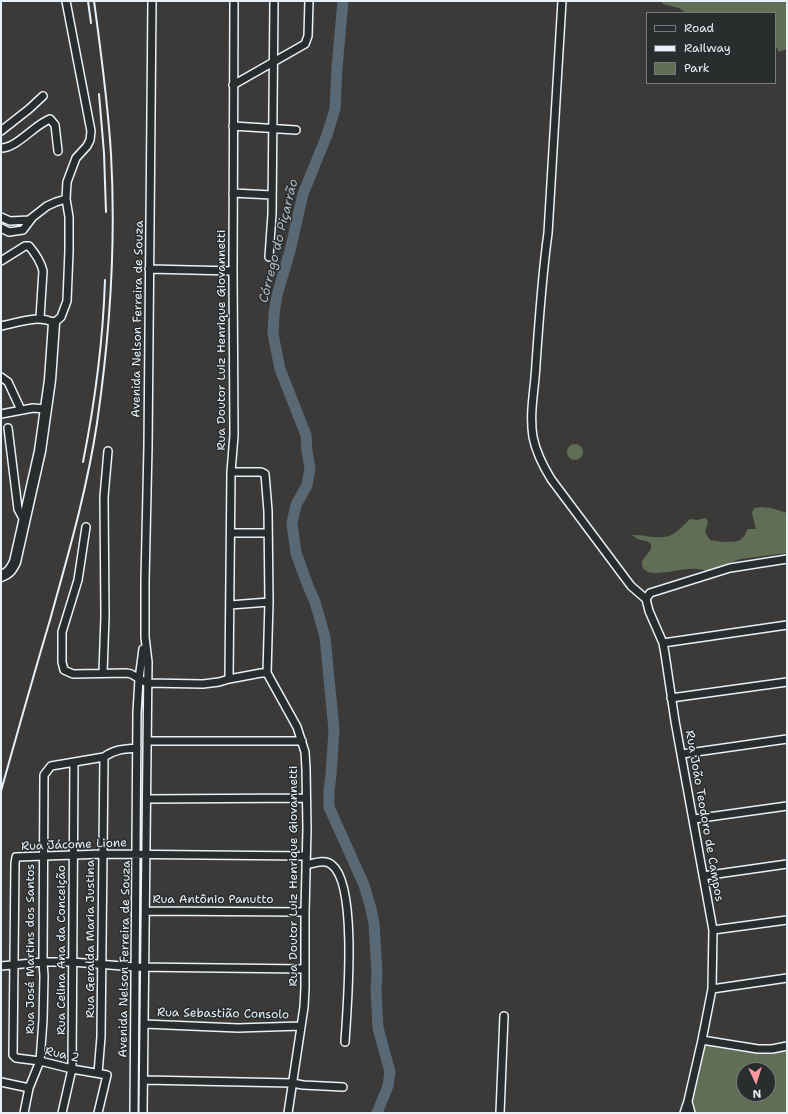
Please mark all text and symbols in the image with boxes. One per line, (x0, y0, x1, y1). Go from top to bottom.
legend (646, 12, 776, 84)
text: Road (684, 20, 714, 36)
text: Railway (684, 40, 731, 56)
text: Park (684, 60, 710, 76)
water label: Córrego do Piçarrão (256, 177, 302, 305)
street label: Avenida Nelson Ferreira de Souza (129, 220, 147, 418)
street label: Rua Doutor Luiz Henrique Giovannetti (215, 230, 229, 450)
street label: Rua João Teodoro de Campos (682, 729, 726, 903)
street label: Rua Doutor Luiz Henrique Giovannetti (287, 766, 301, 986)
street label: Rua Jácome Lione (21, 836, 127, 854)
street label: Rua Geralda Maria Justina (84, 860, 98, 1018)
street label: Avenida Nelson Ferreira de Souza (116, 860, 134, 1058)
street label: Rua José Martins dos Santos (24, 864, 38, 1034)
street label: Rua Celina Ana da Conceição (55, 865, 69, 1035)
street label: Rua Antônio Panutto (152, 893, 274, 907)
street label: Rua Sebastião Consolo (157, 1006, 289, 1022)
street label: Rua 2 (43, 1044, 81, 1066)
north arrow (736, 1062, 776, 1102)
text: N (752, 1086, 762, 1101)

